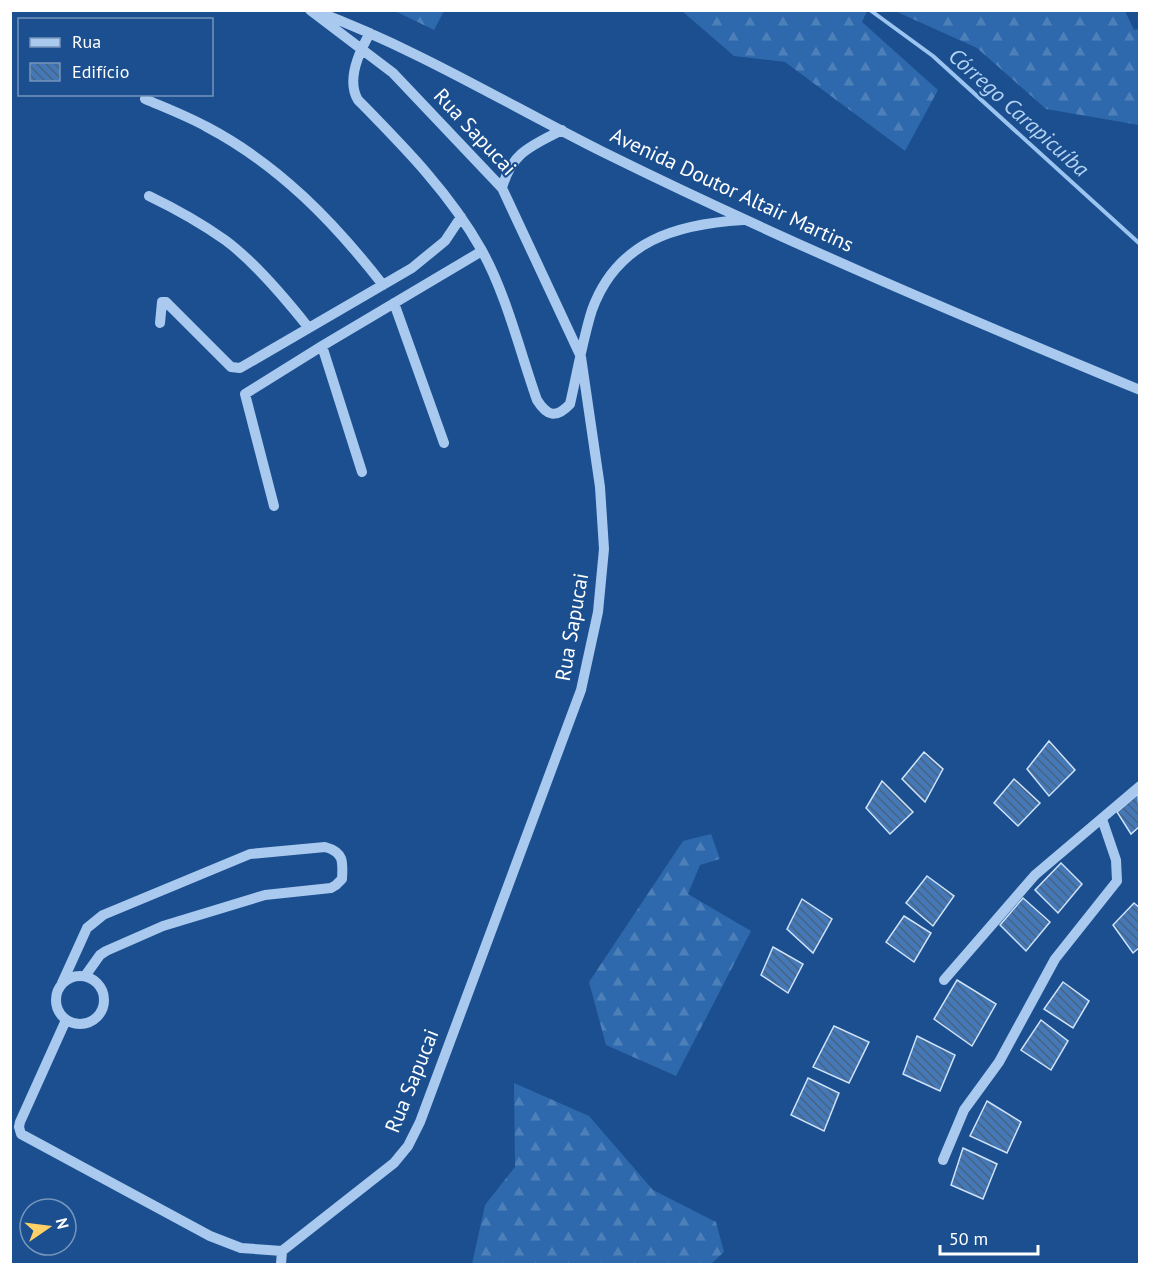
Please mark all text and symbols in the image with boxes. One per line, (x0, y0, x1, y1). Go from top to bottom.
legend (18, 18, 213, 96)
text: Rua (72, 30, 101, 53)
water label: Córrego Carapicuíba (943, 42, 1095, 183)
text: Edifício (72, 60, 129, 83)
street label: Rua Sapucai (428, 82, 523, 181)
street label: Avenida Doutor Altair Martins (606, 121, 858, 258)
street label: Rua Sapucai (549, 571, 594, 683)
street label: Rua Sapucai (379, 1025, 445, 1137)
north arrow (18, 1197, 78, 1257)
text: N (52, 1216, 74, 1231)
scale bar (940, 1218, 1038, 1256)
text: 50 m (949, 1227, 988, 1250)

